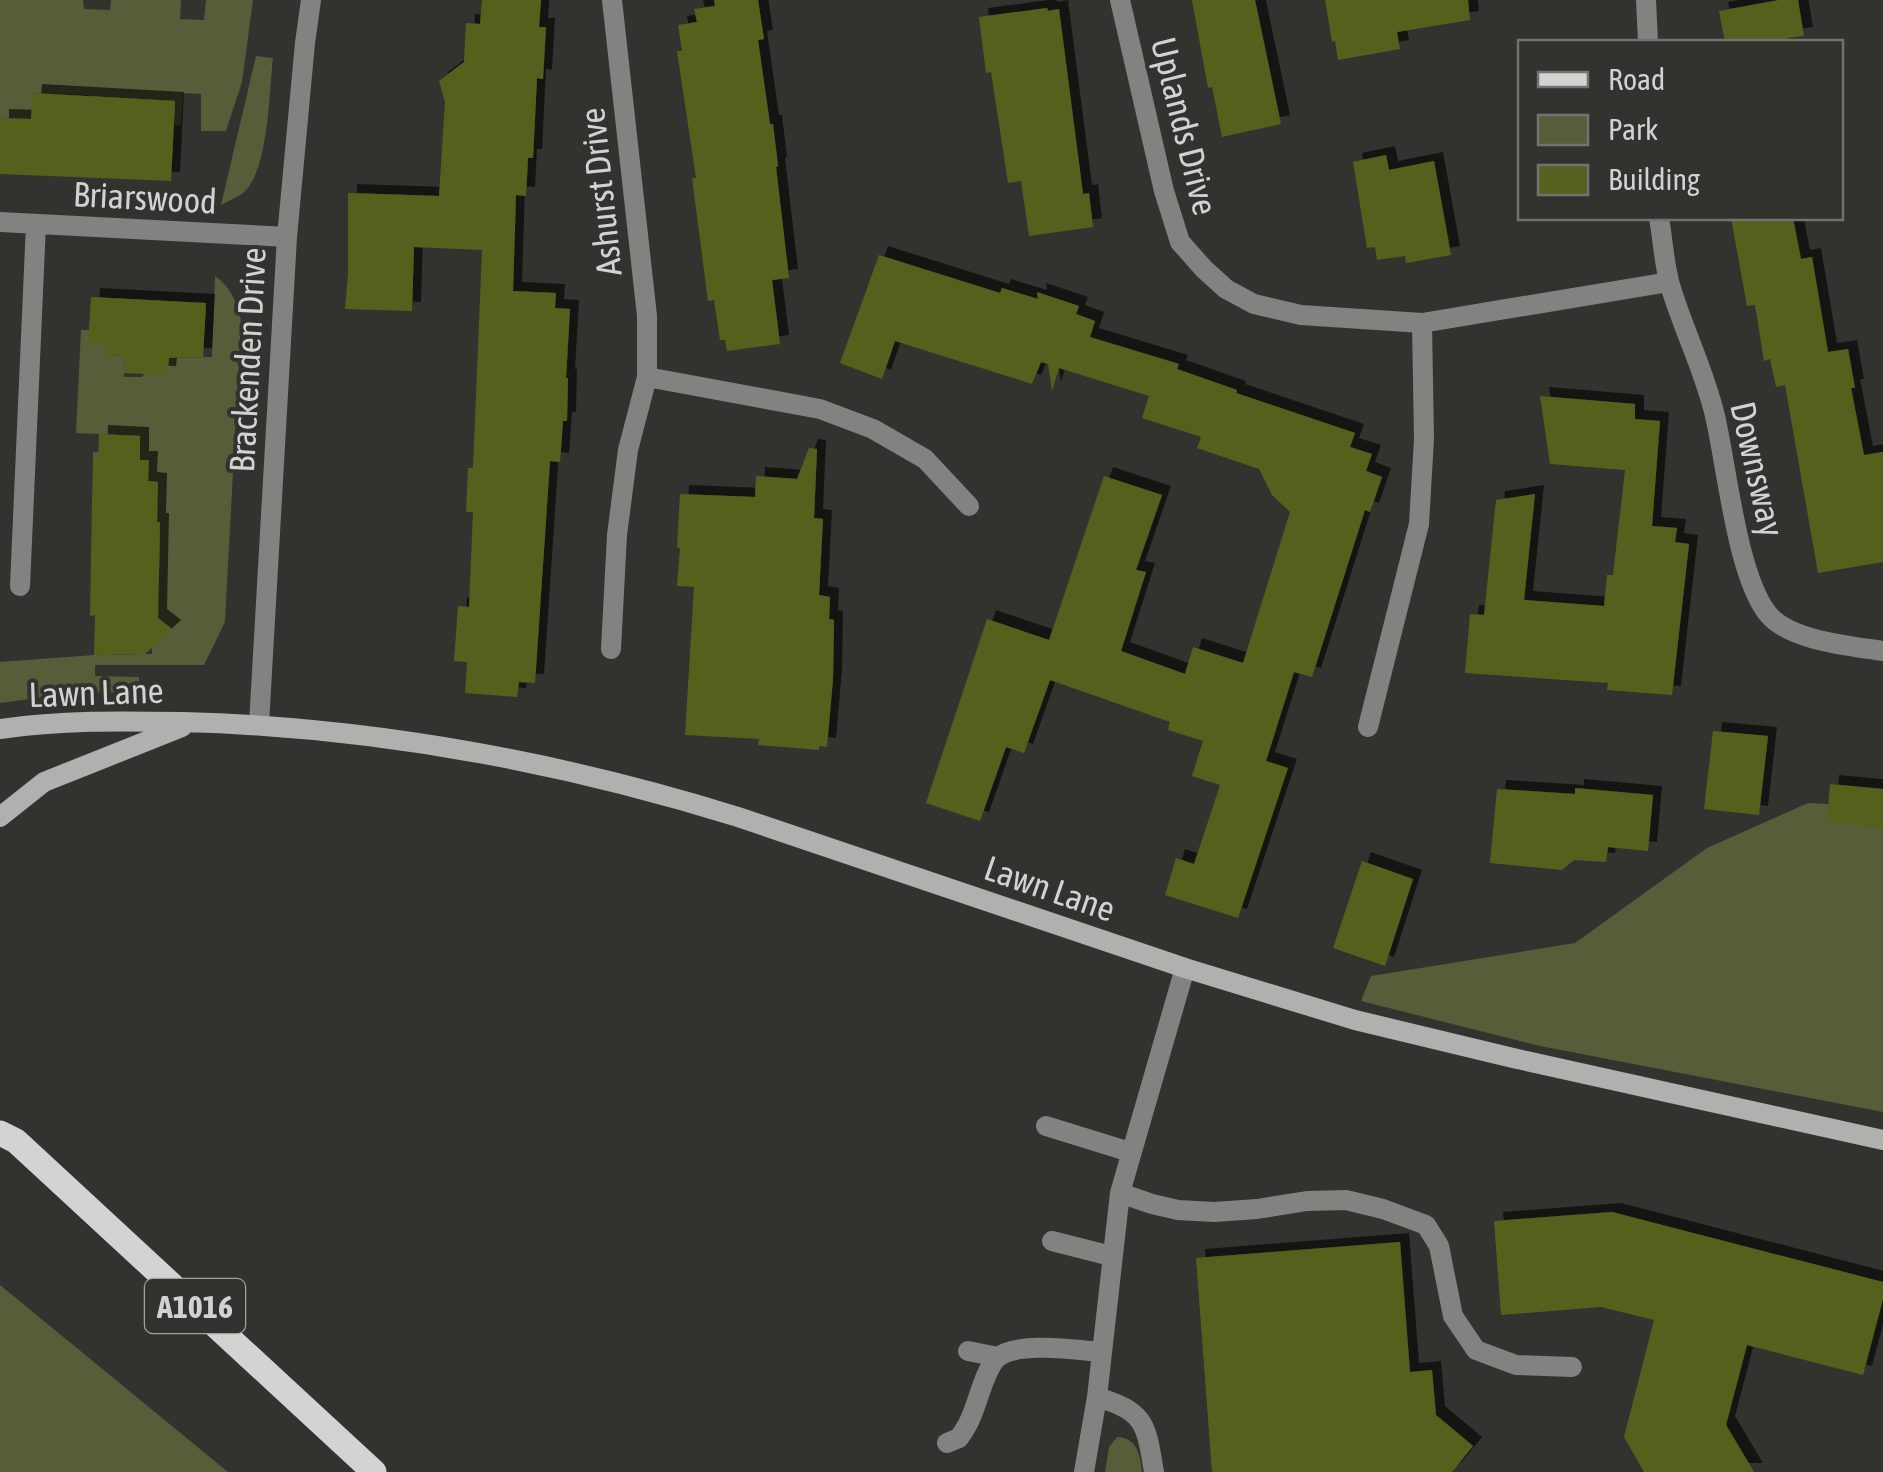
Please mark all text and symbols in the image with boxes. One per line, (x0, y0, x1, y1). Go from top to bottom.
street label: Uplands Drive (1144, 33, 1226, 219)
legend (1518, 40, 1843, 220)
text: Road (1608, 62, 1665, 96)
street label: Ashurst Drive (571, 106, 629, 278)
text: Park (1608, 112, 1658, 146)
text: Building (1608, 162, 1700, 196)
street label: Briarswood (72, 173, 218, 221)
street label: Brackenden Drive (221, 247, 273, 473)
street label: Downsway (1723, 398, 1793, 540)
street label: Lawn Lane (28, 670, 164, 714)
street label: Lawn Lane (980, 847, 1120, 929)
road number: A1016 (145, 1279, 245, 1333)

